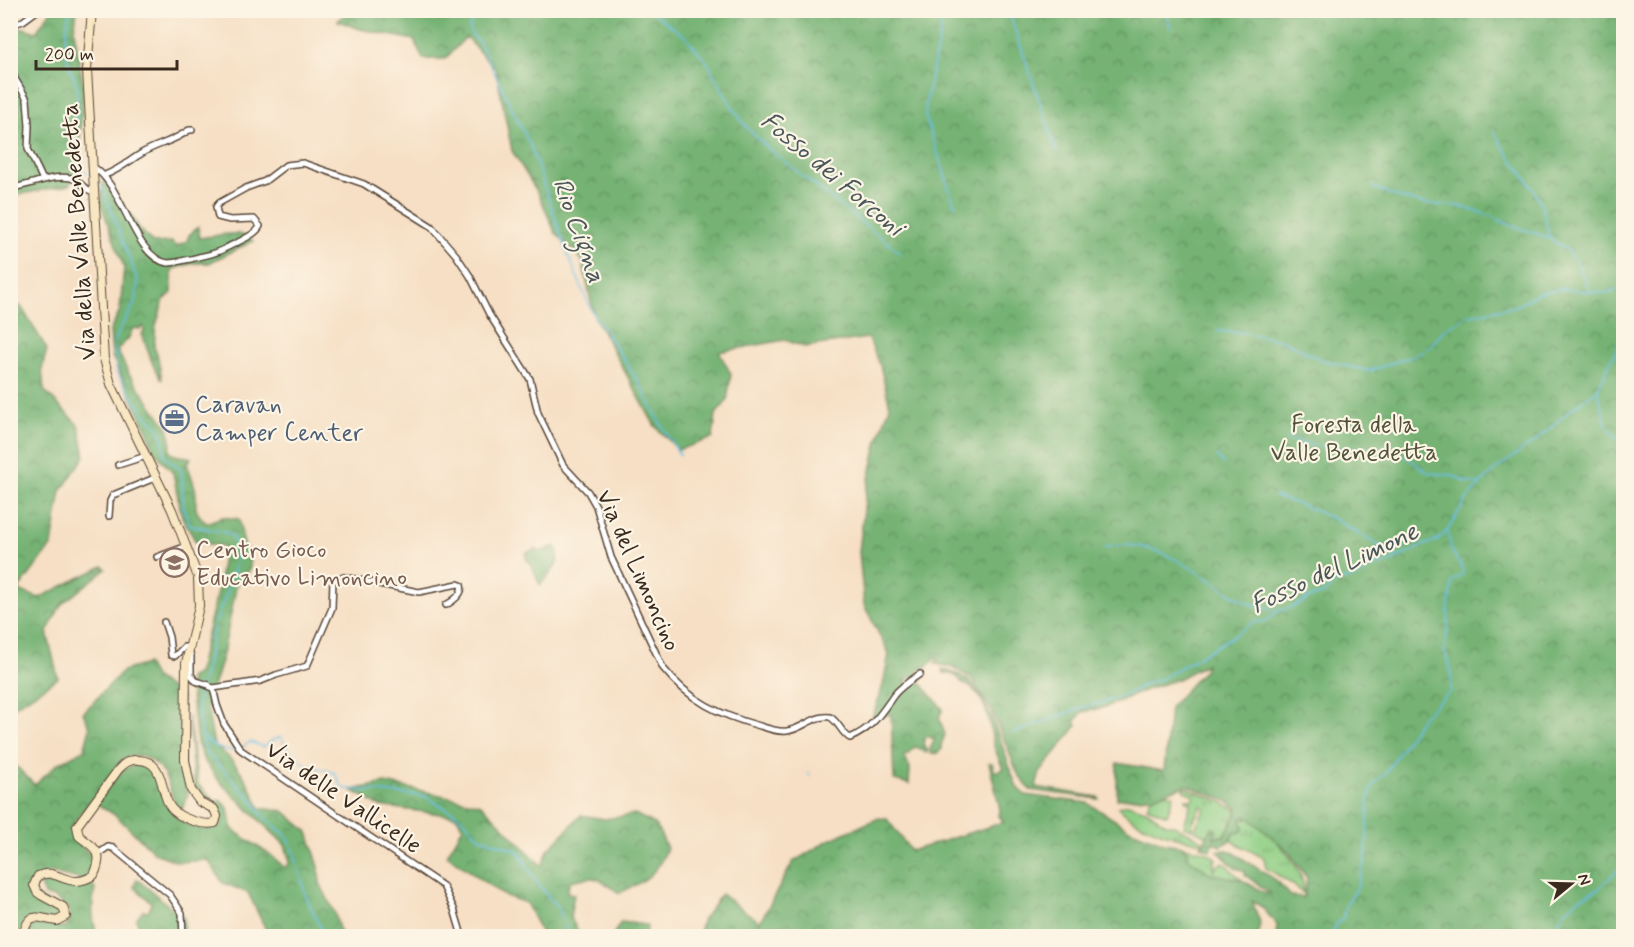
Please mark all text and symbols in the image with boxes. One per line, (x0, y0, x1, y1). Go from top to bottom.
scale bar (36, 33, 177, 71)
text: 200 m (45, 43, 94, 67)
street label: Via della Valle Benedetta (55, 102, 104, 361)
water label: Fosso dei Forconi (753, 105, 913, 246)
water label: Rio Cigna (541, 174, 613, 289)
place label: Caravan Camper Center (195, 390, 363, 449)
office icon: Caravan Camper Center (158, 402, 190, 434)
park label: Foresta della Valle Benedetta (1270, 410, 1438, 469)
street label: Via del Limoncino (588, 485, 687, 656)
water label: Fosso del Limone (1245, 515, 1425, 623)
place label: Centro Gioco Educativo Limoncino (196, 535, 407, 594)
school or university icon: Centro Gioco Educativo Limoncino (159, 547, 191, 579)
street label: Via delle Vallicelle (259, 735, 427, 862)
north arrow (1541, 854, 1601, 914)
text: N (1572, 871, 1595, 888)

